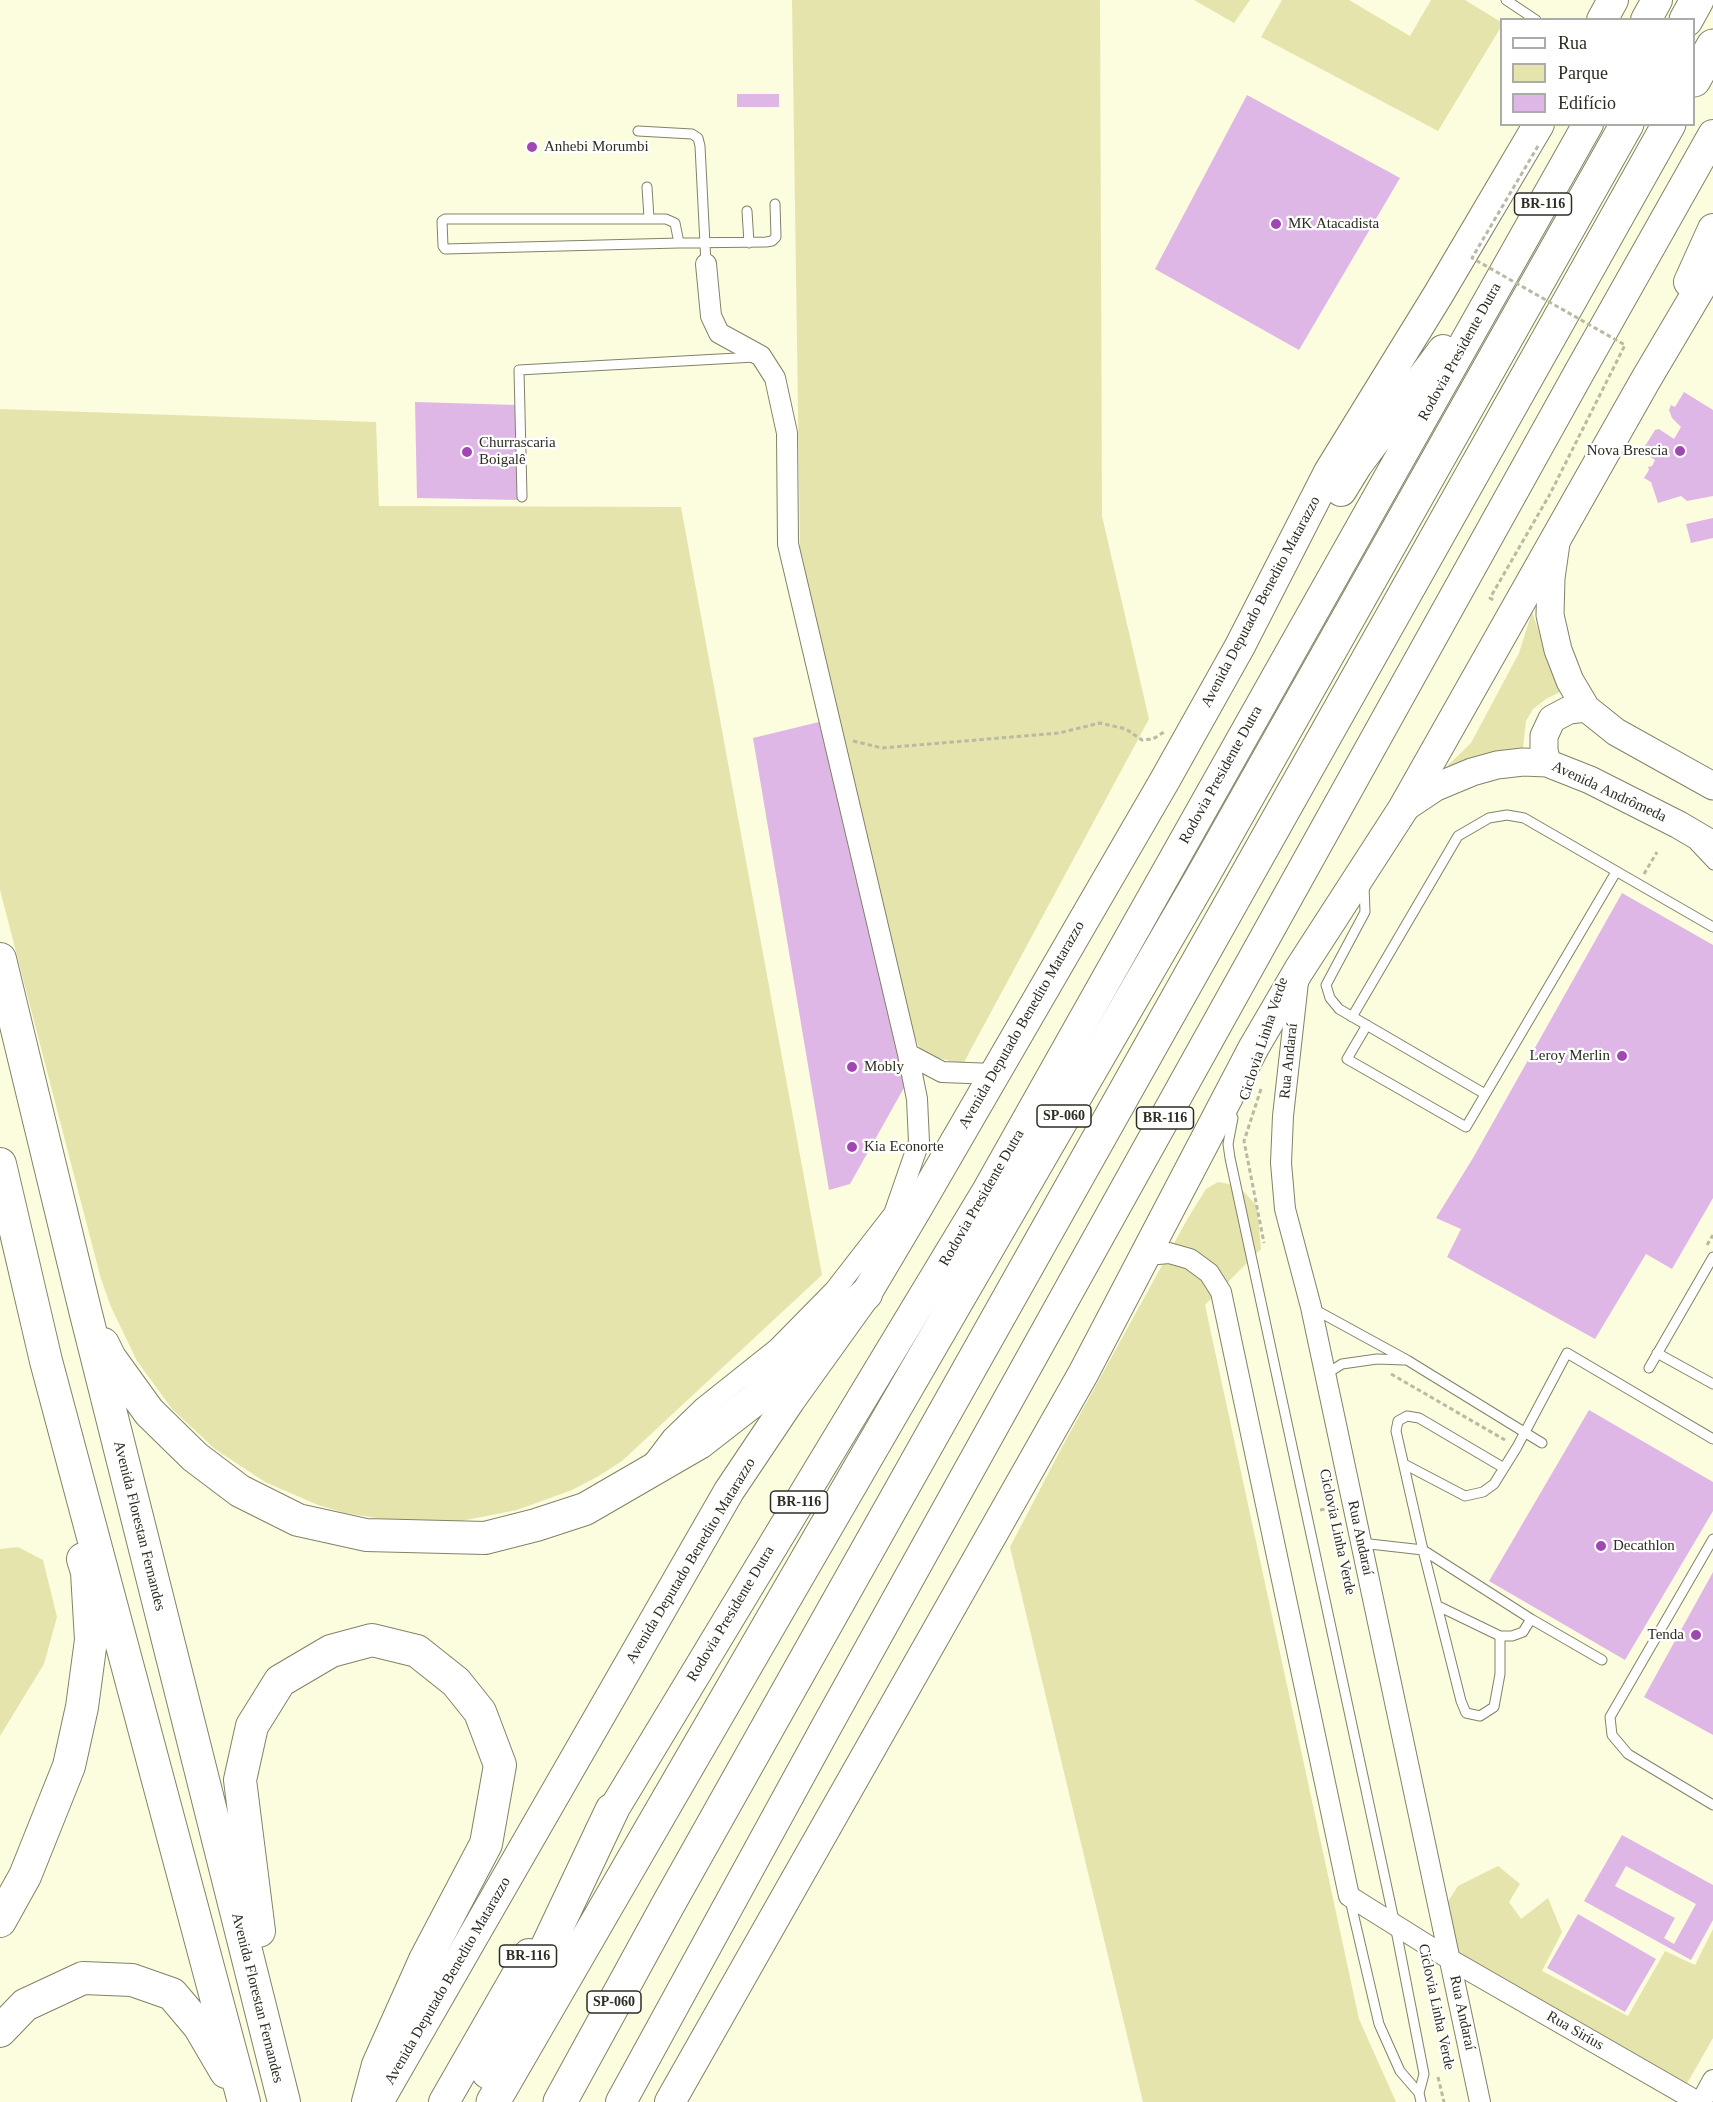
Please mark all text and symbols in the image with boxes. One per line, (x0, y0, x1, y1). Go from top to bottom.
legend (1500, 18, 1695, 126)
text: Rua (1558, 33, 1587, 53)
text: Parque (1558, 63, 1608, 83)
text: Edifício (1558, 93, 1616, 113)
place label: Anhebi Morumbi (544, 138, 649, 156)
marker: Anhebi Morumbi (525, 140, 539, 154)
road number: BR-116 (1514, 193, 1572, 215)
place label: MK Atacadista (1288, 215, 1379, 233)
marker: MK Atacadista (1269, 217, 1283, 231)
street label: Rodovia Presidente Dutra (1415, 280, 1505, 424)
place label: Churrascaria Boigalê (479, 434, 556, 469)
place label: Nova Brescia (1587, 442, 1668, 460)
marker: Nova Brescia (1673, 444, 1687, 458)
marker: Churrascaria Boigalê (460, 445, 474, 459)
street label: Avenida Deputado Benedito Matarazzo (1197, 493, 1325, 711)
street label: Rodovia Presidente Dutra (1176, 703, 1266, 847)
street label: Avenida Andrômeda (1549, 758, 1669, 826)
street label: Avenida Deputado Benedito Matarazzo (955, 918, 1089, 1132)
street label: Ciclovia Linha Verde (1236, 975, 1292, 1103)
street label: Rua Andaraí (1276, 1022, 1302, 1100)
place label: Leroy Merlin (1530, 1047, 1610, 1065)
marker: Leroy Merlin (1615, 1049, 1629, 1063)
place label: Mobly (864, 1058, 904, 1076)
marker: Mobly (845, 1060, 859, 1074)
road number: SP-060 (1037, 1105, 1091, 1127)
road number: BR-116 (1136, 1107, 1194, 1129)
street label: Rodovia Presidente Dutra (935, 1126, 1029, 1270)
place label: Kia Econorte (864, 1138, 944, 1156)
marker: Kia Econorte (845, 1140, 859, 1154)
street label: Avenida Florestan Fernandes (109, 1439, 169, 1613)
street label: Avenida Deputado Benedito Matarazzo (622, 1455, 760, 1667)
street label: Ciclovia Linha Verde (1315, 1467, 1359, 1597)
road number: BR-116 (770, 1491, 828, 1513)
street label: Rua Andaraí (1343, 1499, 1377, 1577)
place label: Decathlon (1613, 1537, 1675, 1555)
marker: Decathlon (1594, 1539, 1608, 1553)
street label: Rodovia Presidente Dutra (683, 1543, 779, 1685)
place label: Tenda (1648, 1626, 1684, 1644)
marker: Tenda (1689, 1628, 1703, 1642)
street label: Avenida Deputado Benedito Matarazzo (381, 1874, 515, 2088)
street label: Avenida Florestan Fernandes (227, 1911, 287, 2085)
street label: Ciclovia Linha Verde (1414, 1942, 1458, 2072)
road number: BR-116 (500, 1945, 556, 1967)
street label: Rua Andaraí (1445, 1974, 1479, 2052)
road number: SP-060 (587, 1991, 641, 2013)
street label: Rua Siríus (1543, 2007, 1607, 2055)

